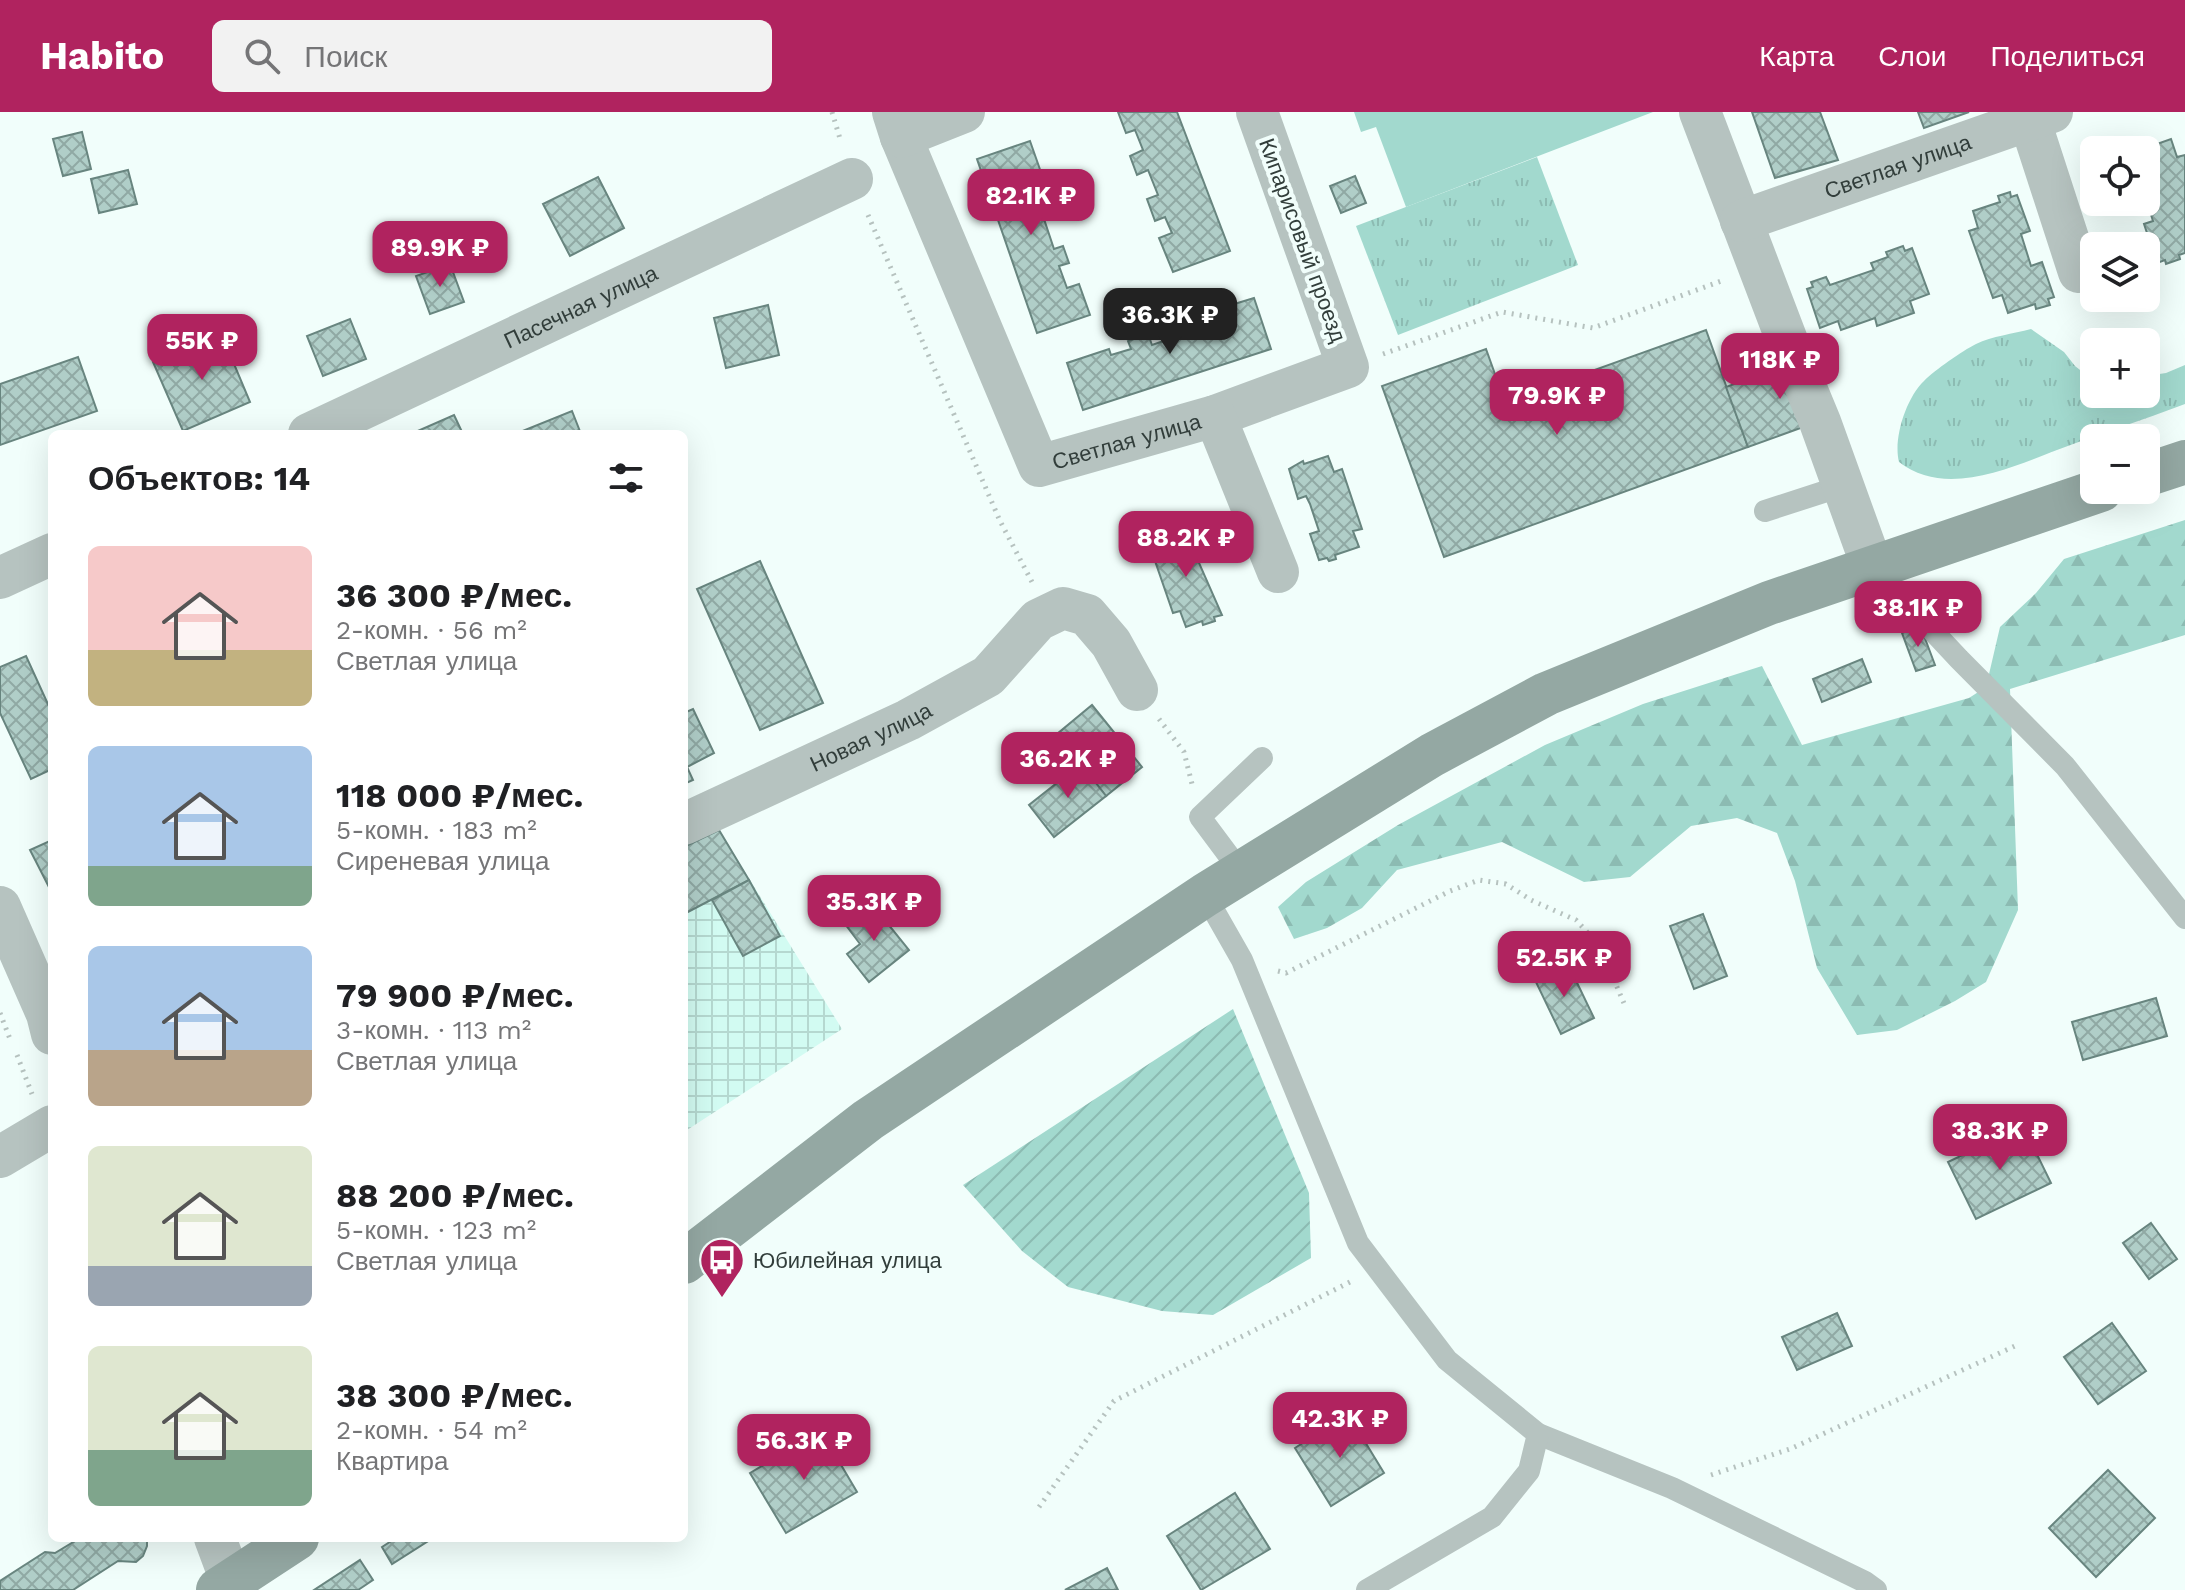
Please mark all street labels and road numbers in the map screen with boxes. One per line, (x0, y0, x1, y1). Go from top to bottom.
street label: Светлая улица (1821, 129, 1975, 204)
street label: Кипарисовый проезд (1254, 135, 1351, 346)
street label: Пасечная улица (500, 260, 662, 354)
street label: Светлая улица (1049, 408, 1205, 475)
street label: Новая улица (806, 697, 937, 777)

